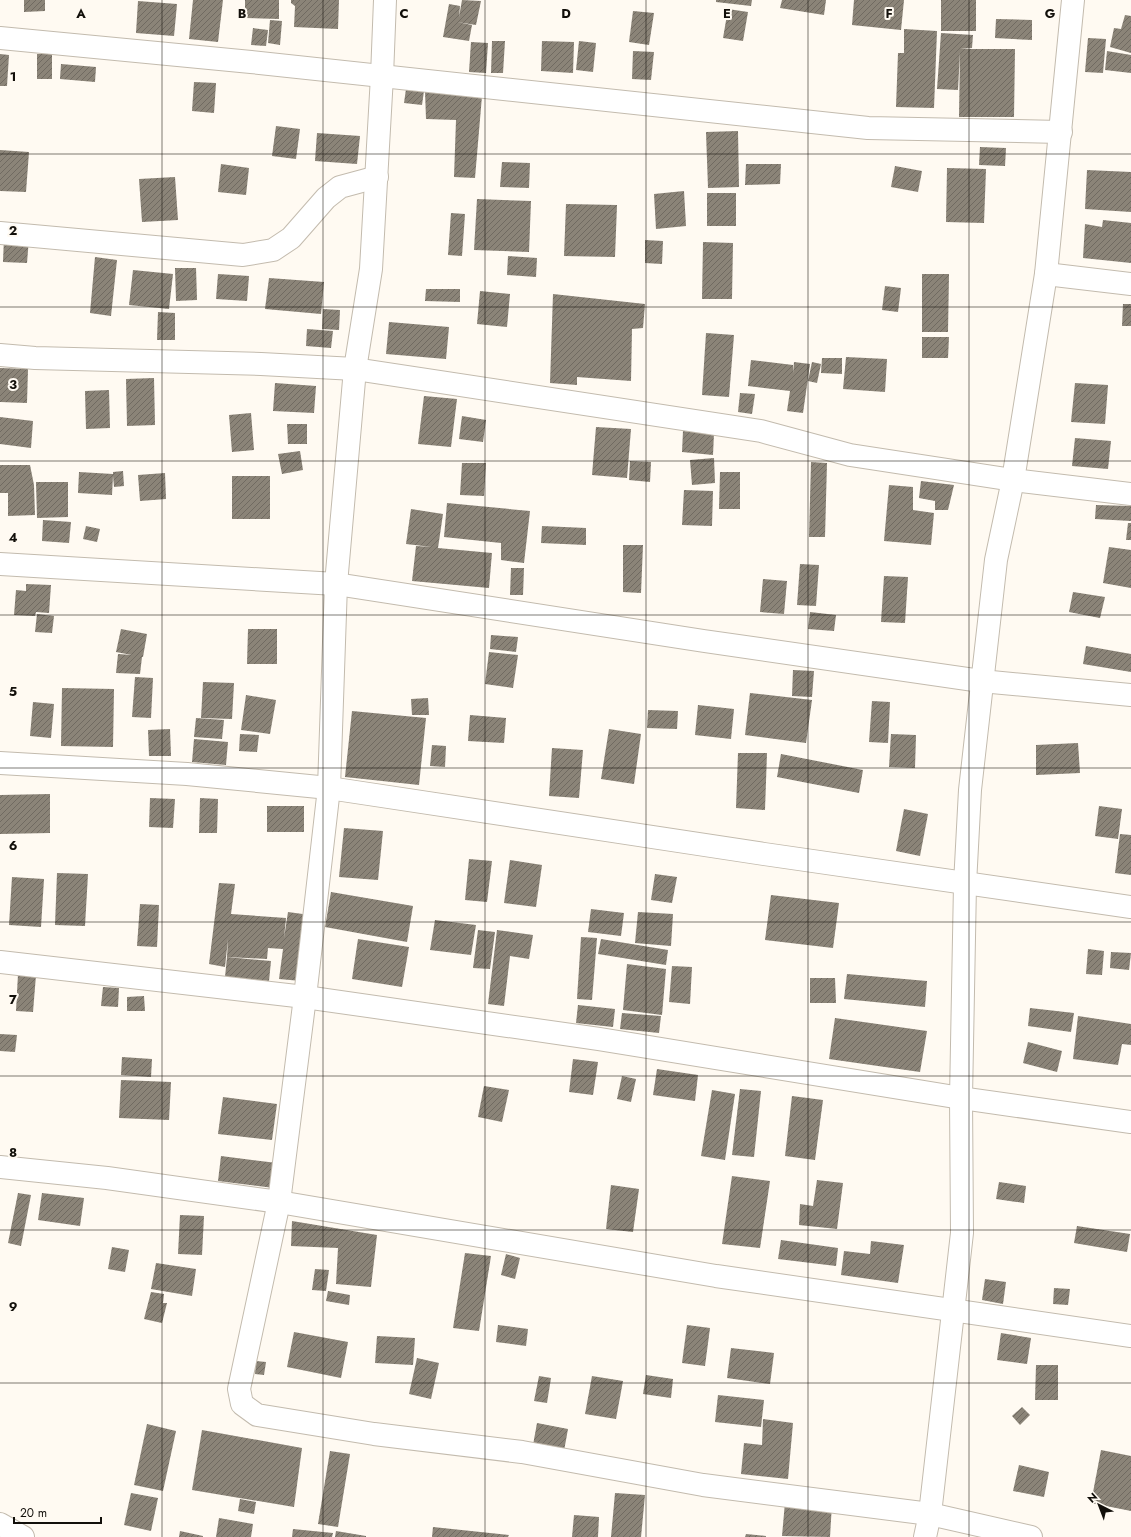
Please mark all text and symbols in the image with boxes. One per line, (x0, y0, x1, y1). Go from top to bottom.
text: A (75, 4, 86, 23)
text: B (238, 4, 247, 23)
text: C (399, 4, 409, 23)
text: D (561, 4, 571, 23)
text: E (723, 4, 731, 23)
text: F (885, 4, 893, 23)
text: G (1045, 4, 1056, 23)
text: 1 (10, 67, 16, 86)
text: 2 (9, 221, 17, 240)
text: 3 (9, 375, 17, 394)
text: 4 (8, 528, 18, 547)
text: 5 (9, 682, 17, 701)
text: 6 (9, 836, 18, 855)
text: 7 (9, 990, 17, 1009)
text: 8 (9, 1143, 17, 1162)
text: 9 (9, 1297, 18, 1316)
north arrow (1079, 1485, 1119, 1525)
text: N (1084, 1489, 1101, 1506)
scale bar (14, 1499, 101, 1525)
text: 20 m (20, 1504, 47, 1522)

